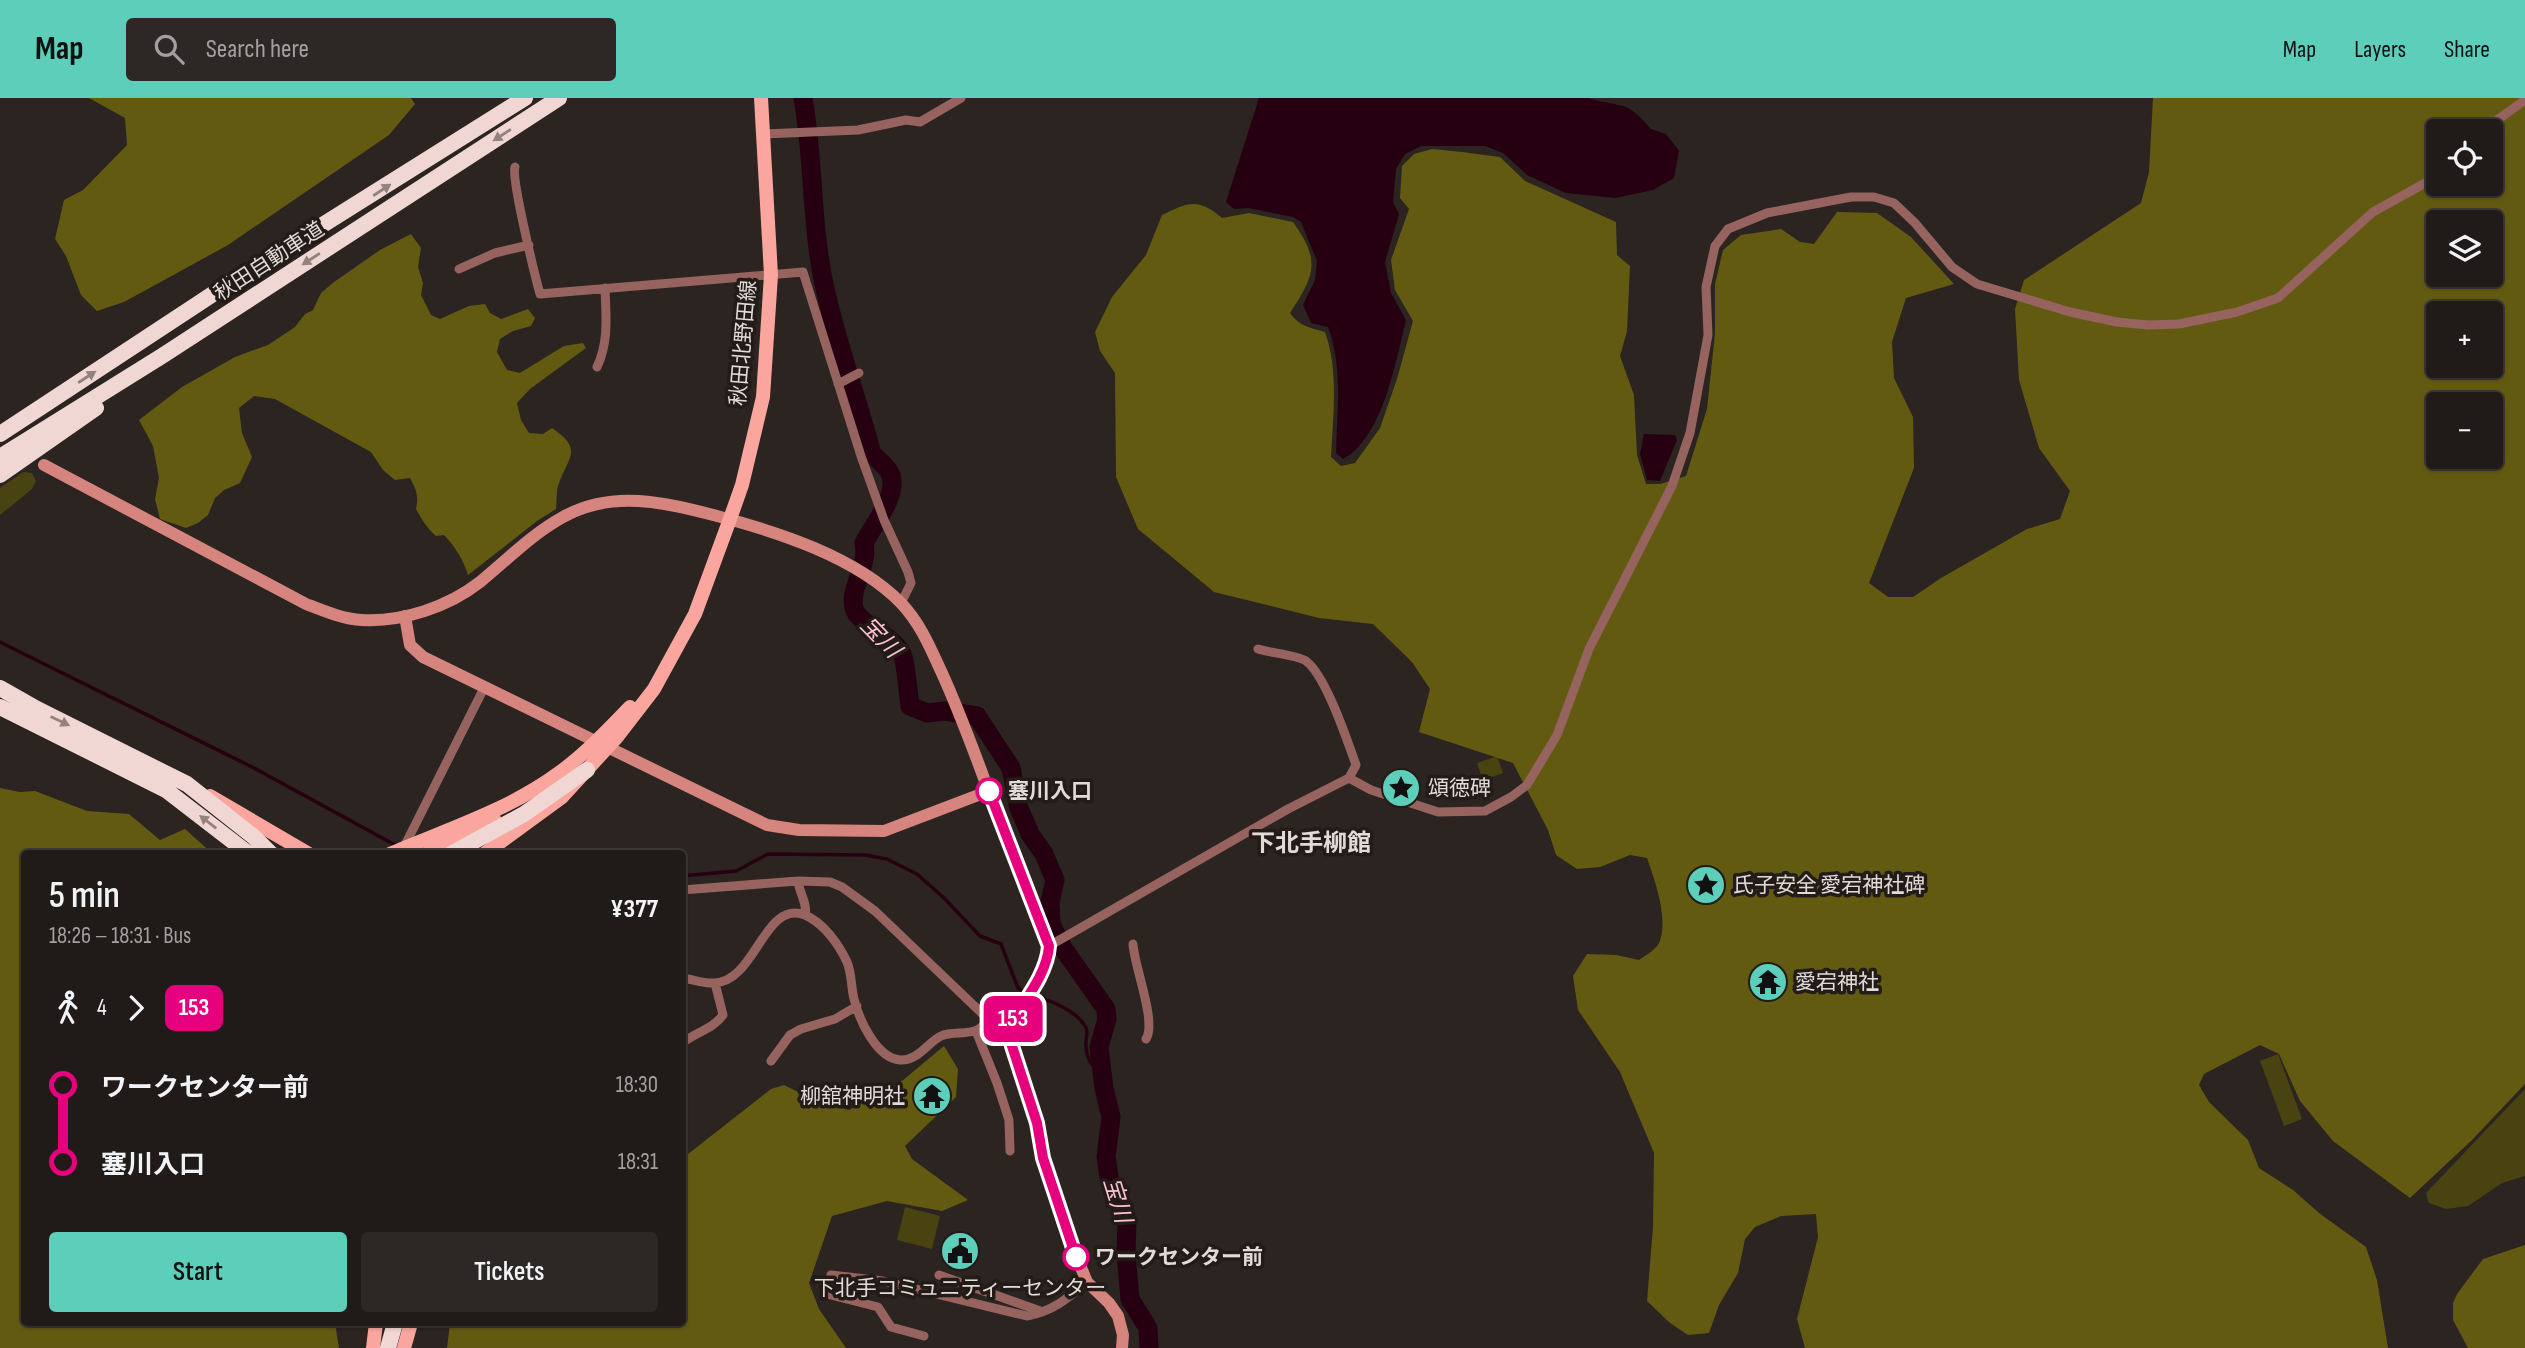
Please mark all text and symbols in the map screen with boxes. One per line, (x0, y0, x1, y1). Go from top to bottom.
search box (126, 18, 616, 81)
text: Map (35, 29, 84, 69)
icon: search (150, 30, 188, 68)
text: Search here (206, 34, 309, 65)
text: Map (2283, 35, 2316, 64)
text: Layers (2354, 35, 2406, 64)
text: Share (2444, 35, 2490, 64)
map controls (2426, 119, 2503, 469)
button: locate (2426, 119, 2503, 196)
one-way arrow (493, 129, 512, 142)
one-way arrow (372, 184, 391, 197)
button: layers (2426, 210, 2503, 287)
street label: 秋田自動車道 (210, 217, 329, 306)
one-way arrow (302, 253, 321, 266)
street label: 秋田北野田線 (726, 279, 761, 407)
button: + (2426, 301, 2503, 378)
one-way arrow (77, 371, 96, 384)
button: − (2426, 392, 2503, 469)
water label: 宝川 (854, 611, 908, 666)
one-way arrow (50, 715, 70, 726)
place icon: 頌徳碑 (1380, 767, 1422, 809)
place label: 頌徳碑 (1428, 776, 1491, 801)
marker: 塞川入口 (976, 778, 1002, 804)
place label: 塞川入口 (1008, 779, 1092, 804)
one-way arrow (199, 815, 217, 829)
district label: 下北手柳館 (1251, 829, 1371, 858)
place icon: 氏子安全 愛宕神社碑 (1685, 864, 1727, 906)
text: 5 min (49, 873, 120, 918)
place label: 氏子安全 愛宕神社碑 (1733, 873, 1925, 898)
text: ¥377 (610, 894, 658, 925)
text: 18:26 – 18:31 · Bus (49, 922, 191, 950)
temple icon: 愛宕神社 (1747, 961, 1789, 1003)
place label: 愛宕神社 (1795, 970, 1879, 995)
icon: walk (49, 989, 87, 1027)
icon: forward (117, 989, 155, 1027)
text: 153 (179, 993, 209, 1022)
text: 4 (97, 994, 107, 1022)
line badge: 153 (973, 996, 1053, 1042)
text: 153 (998, 1004, 1028, 1033)
text: 18:30 (616, 1071, 658, 1099)
text: ワークセンター前 (101, 1073, 309, 1104)
temple icon: 柳舘神明社 (911, 1075, 953, 1117)
place label: 柳舘神明社 (800, 1084, 905, 1109)
text: 18:31 (618, 1148, 658, 1176)
text: 塞川入口 (101, 1150, 205, 1181)
water label: 宝川 (1097, 1174, 1138, 1229)
public building icon: 下北手コミュニティーセンター (939, 1230, 981, 1272)
button: Start (49, 1232, 347, 1312)
button: Tickets (361, 1232, 658, 1312)
marker: ワークセンター前 (1063, 1244, 1089, 1270)
place label: ワークセンター前 (1095, 1245, 1263, 1270)
place label: 下北手コミュニティーセンター (814, 1276, 1106, 1301)

